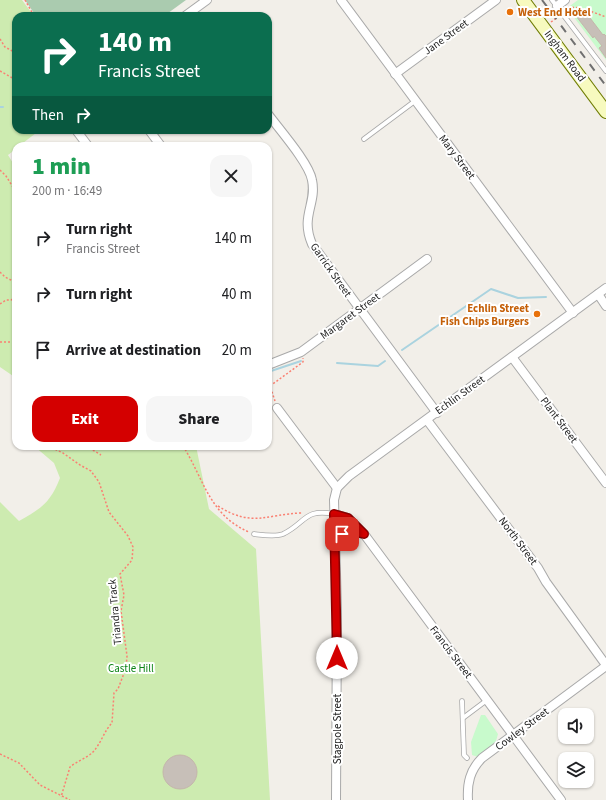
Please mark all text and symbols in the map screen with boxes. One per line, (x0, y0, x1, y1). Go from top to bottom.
place label: West End Hotel (518, 5, 591, 20)
marker: West End Hotel (505, 7, 515, 17)
street label: Jane Street (421, 15, 472, 58)
text: 140 m (98, 22, 172, 62)
street label: Ingham Road (541, 27, 589, 85)
icon: right (32, 28, 84, 80)
text: Francis Street (98, 59, 200, 84)
icon: right (72, 104, 94, 126)
text: Then (32, 105, 64, 126)
street label: Mary Street (435, 132, 479, 183)
text: 1 min (32, 149, 91, 184)
button: close (210, 155, 252, 197)
text: 200 m · 16:49 (32, 182, 102, 200)
text: Turn right (66, 219, 132, 240)
icon: right (32, 227, 54, 249)
text: 140 m (214, 228, 252, 249)
text: Francis Street (66, 240, 140, 258)
street label: Garrick Street (307, 240, 355, 300)
icon: right (32, 283, 54, 305)
text: Turn right (66, 284, 132, 305)
text: 40 m (222, 284, 252, 305)
street label: Margaret Street (317, 289, 383, 343)
place label: Echlin Street Fish Chips Burgers (440, 301, 530, 329)
marker: Echlin Street Fish Chips Burgers (532, 309, 542, 319)
icon: arrive (32, 339, 54, 361)
text: Arrive at destination (66, 340, 201, 361)
text: 20 m (222, 340, 252, 361)
street label: Echlin Street (432, 372, 488, 418)
street label: Plant Street (537, 394, 581, 446)
button: Exit (32, 396, 138, 442)
button: Share (146, 396, 252, 442)
street label: North Street (495, 514, 541, 568)
pin (325, 517, 359, 551)
icon: arrive (331, 523, 353, 545)
street label: Triandra Track (105, 578, 125, 645)
street label: Francis Street (426, 623, 476, 682)
position arrow (316, 637, 358, 679)
park label: Castle Hill (108, 661, 154, 676)
street label: Stagpole Street (330, 694, 345, 764)
street label: Cowley Street (492, 704, 552, 754)
map controls (558, 708, 594, 788)
button: sound (558, 708, 594, 744)
button: layers (558, 752, 594, 788)

